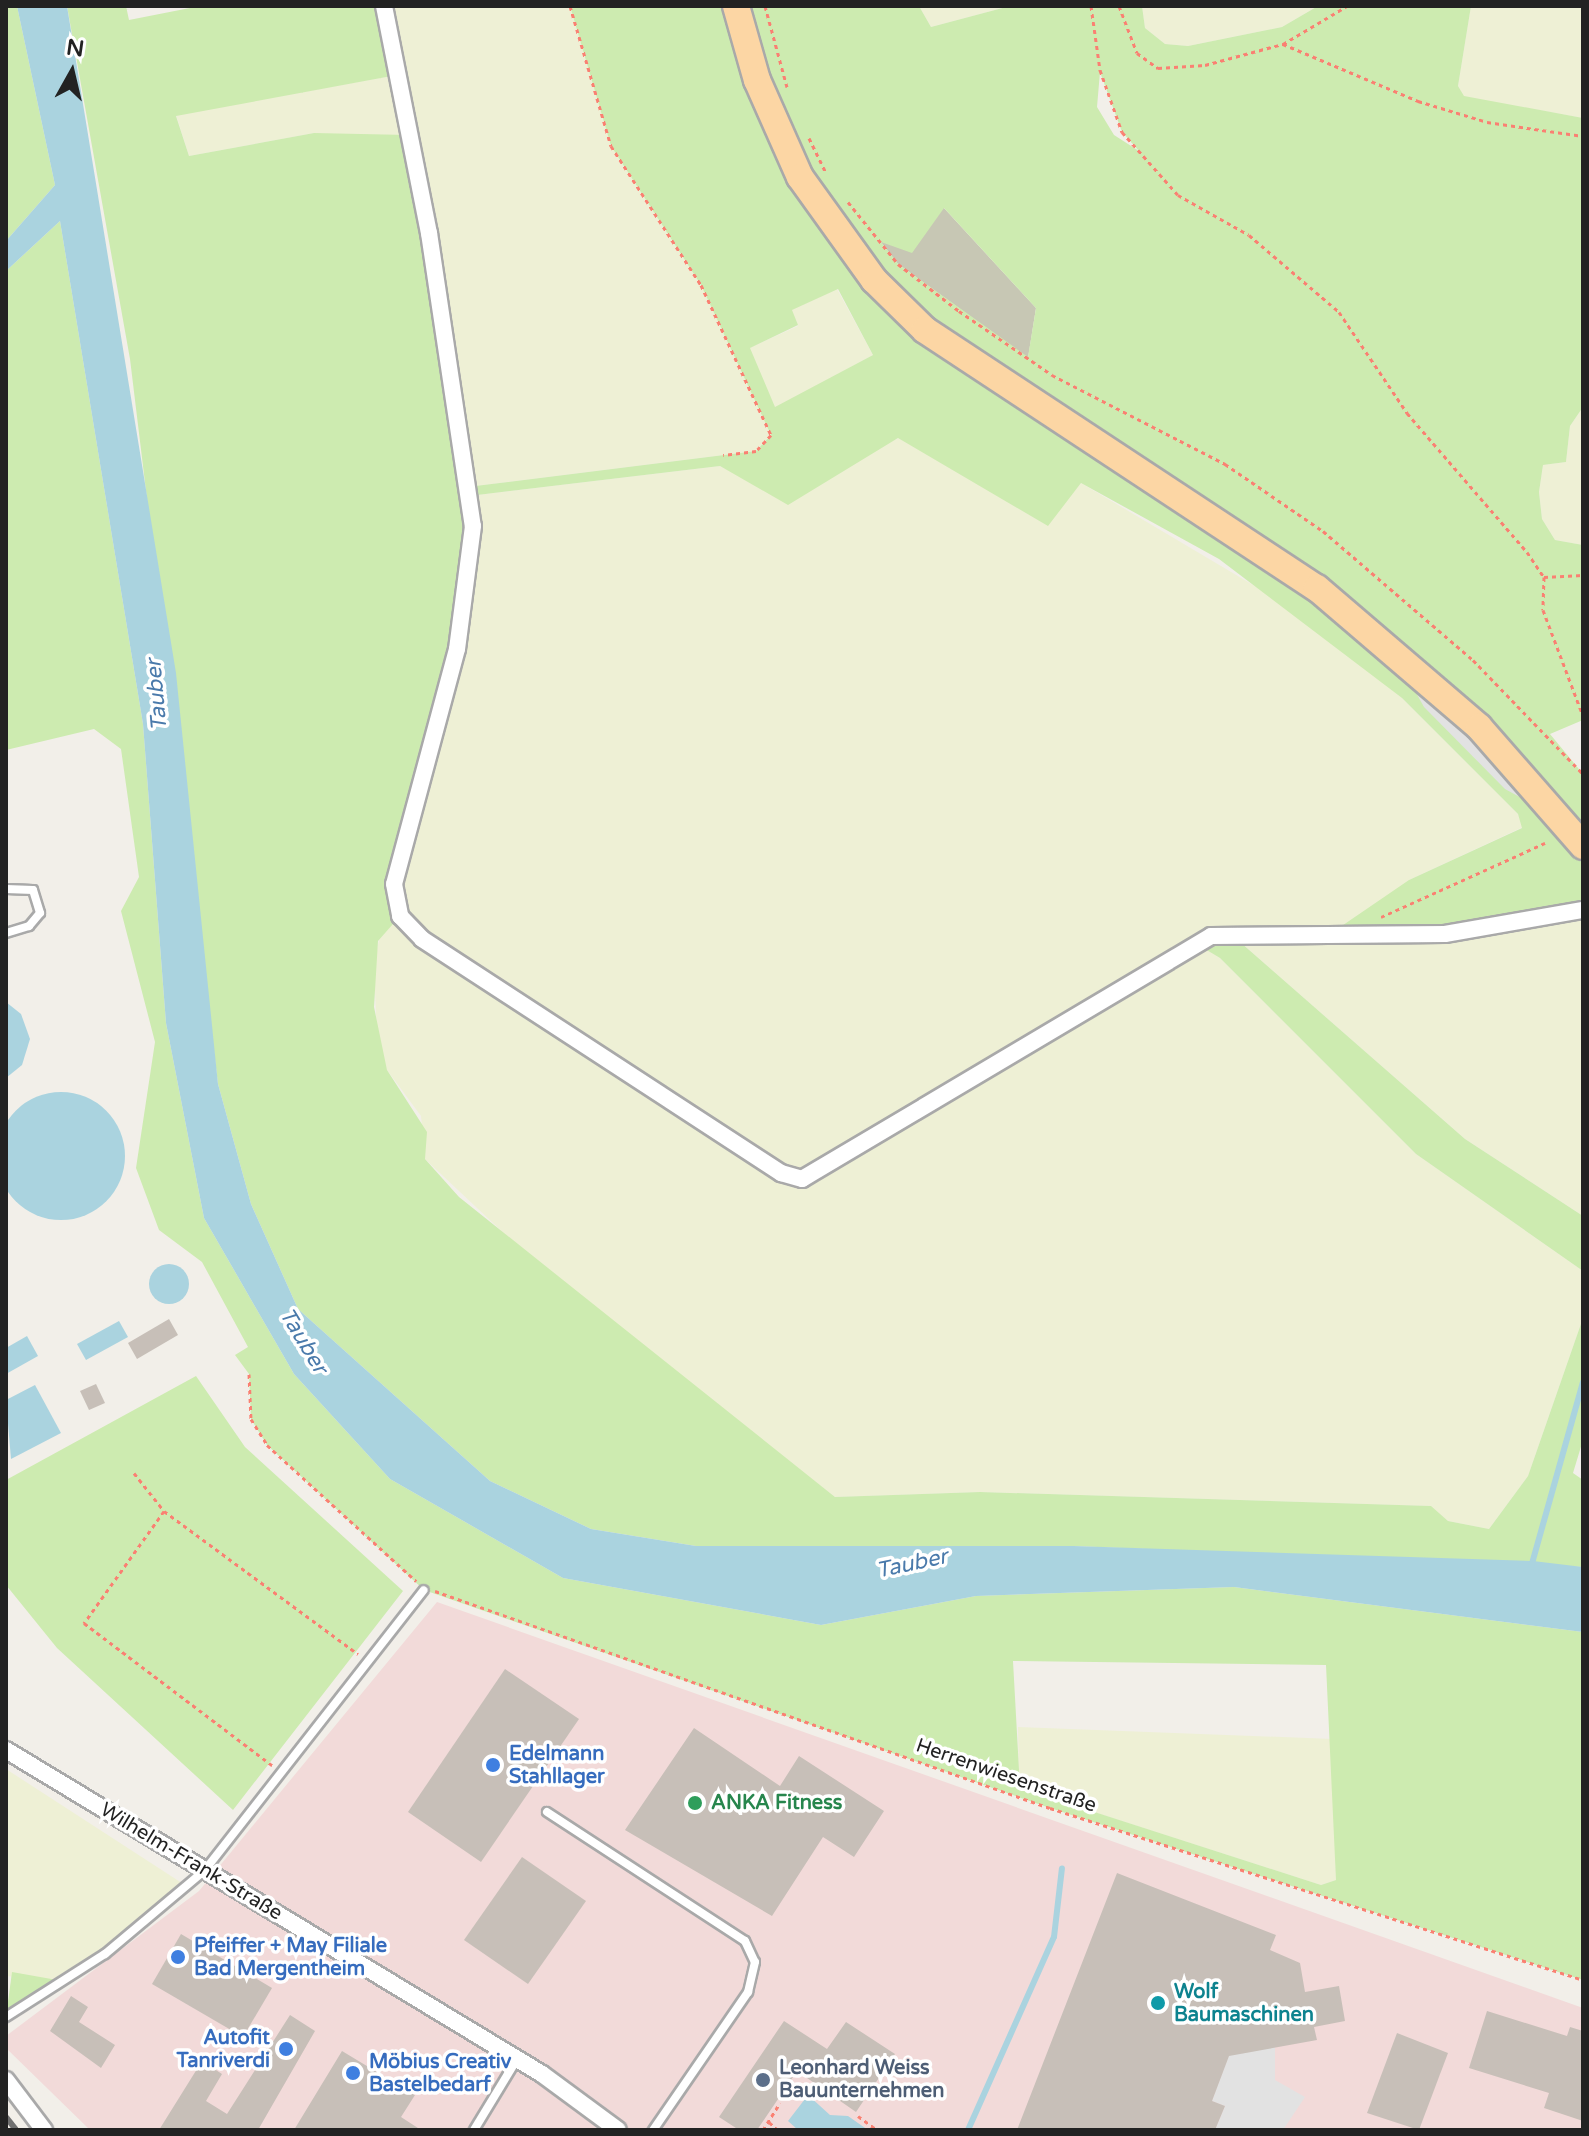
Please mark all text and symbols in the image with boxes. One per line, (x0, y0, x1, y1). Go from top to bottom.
north arrow (32, 32, 112, 112)
text: N (65, 34, 86, 62)
water label: Tauber (141, 658, 173, 732)
water label: Tauber (273, 1303, 333, 1379)
water label: Tauber (874, 1544, 950, 1584)
street label: Herrenwiesenstraße (913, 1734, 1099, 1818)
place label: Edelmann Stahllager (509, 1742, 605, 1789)
marker: Edelmann Stahllager (484, 1756, 502, 1774)
place label: ANKA Fitness (711, 1791, 842, 1815)
marker: ANKA Fitness (686, 1794, 704, 1812)
street label: Wilhelm-Frank-Straße (96, 1798, 286, 1926)
place label: Pfeiffer + May Filiale Bad Mergentheim (194, 1934, 387, 1981)
marker: Pfeiffer + May Filiale Bad Mergentheim (169, 1948, 187, 1966)
place label: Wolf Baumaschinen (1174, 1980, 1314, 2027)
marker: Wolf Baumaschinen (1149, 1994, 1167, 2012)
place label: Autofit Tanriverdi (177, 2026, 270, 2073)
marker: Autofit Tanriverdi (277, 2040, 295, 2058)
place label: Möbius Creativ Bastelbedarf (369, 2050, 511, 2097)
place label: Leonhard Weiss Bauunternehmen (779, 2056, 944, 2103)
marker: Möbius Creativ Bastelbedarf (344, 2064, 362, 2082)
marker: Leonhard Weiss Bauunternehmen (754, 2071, 772, 2089)

